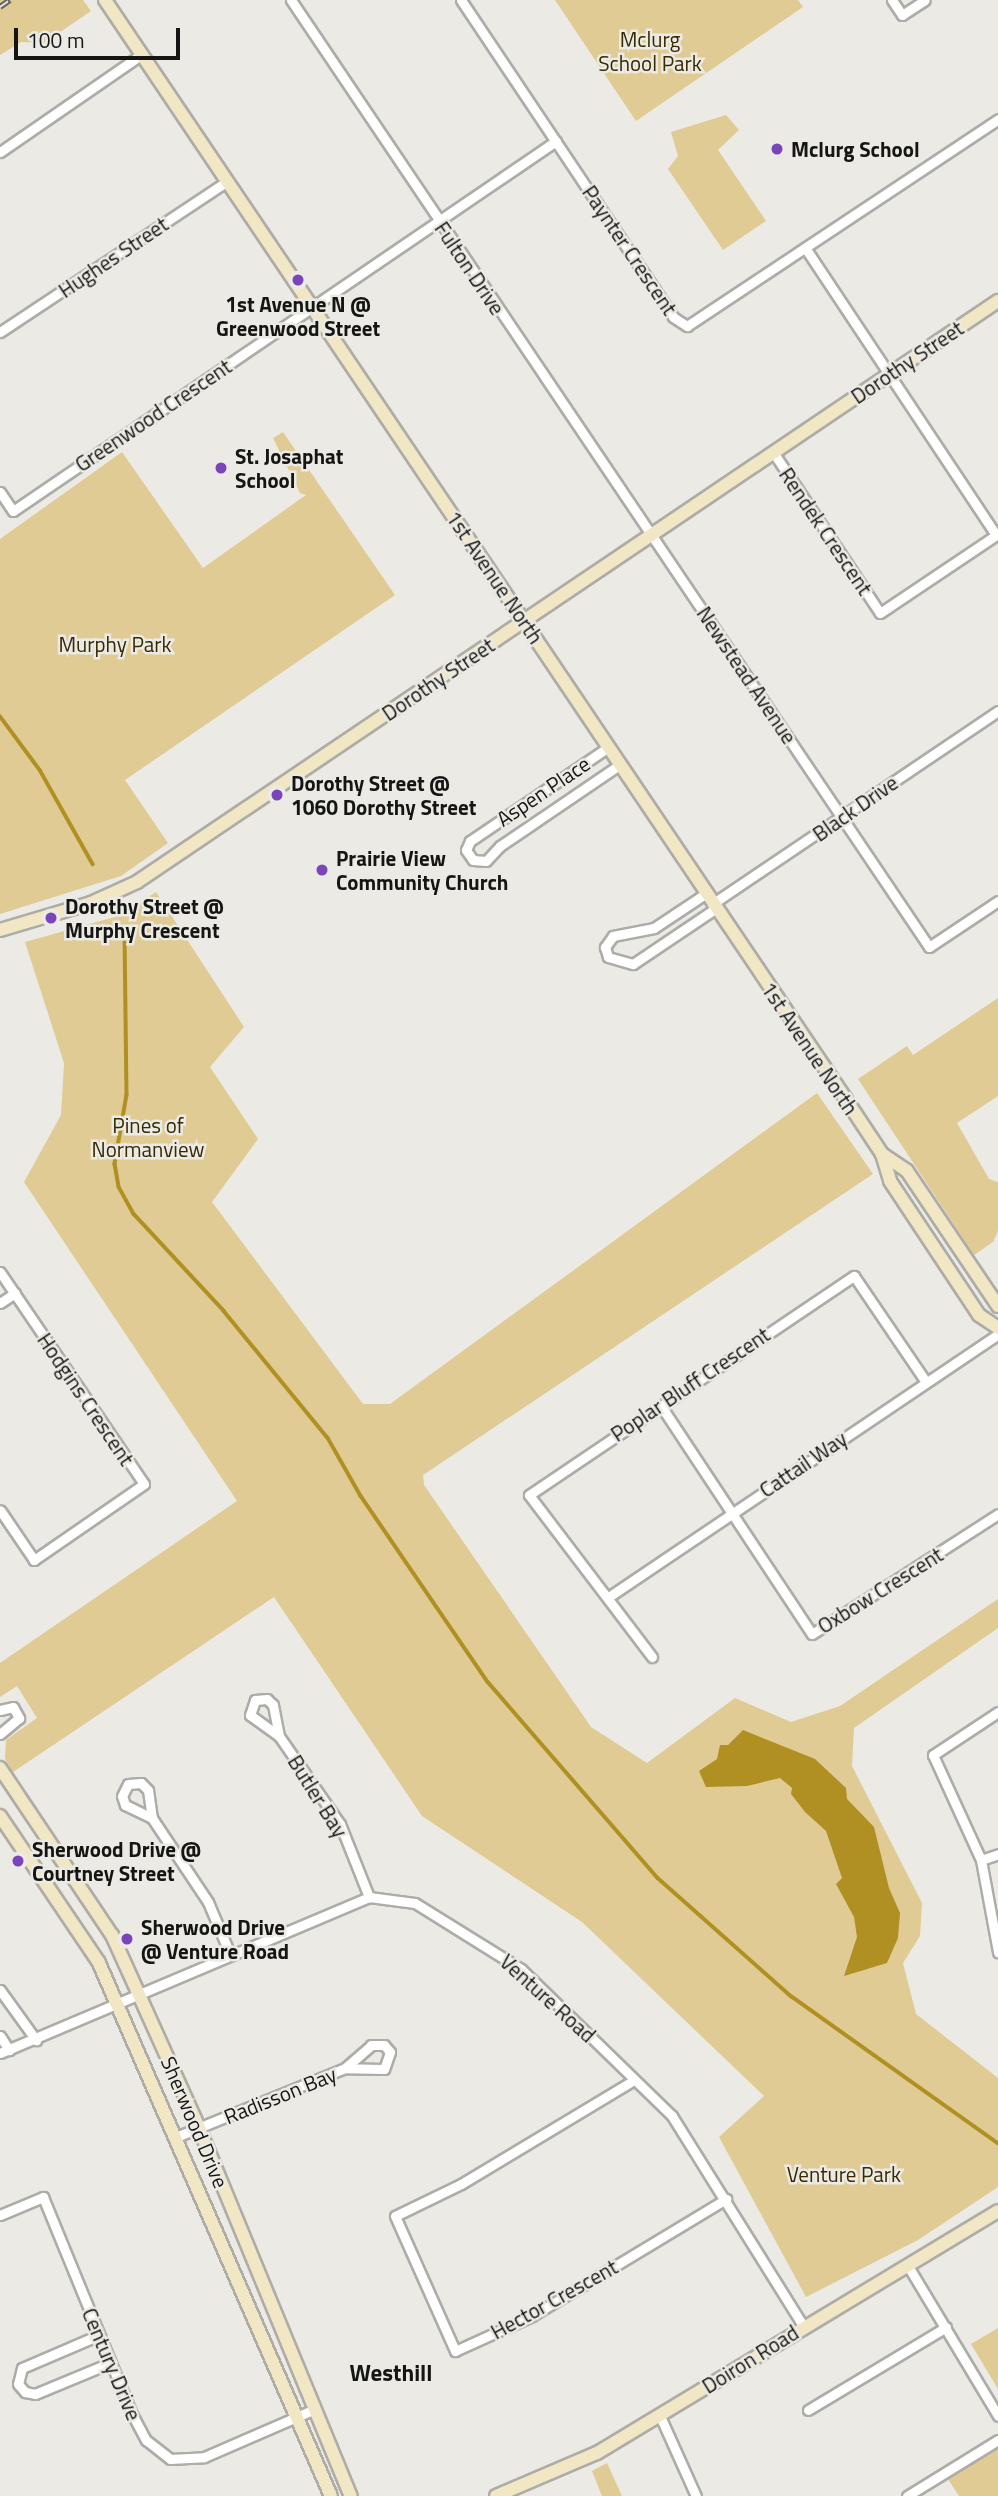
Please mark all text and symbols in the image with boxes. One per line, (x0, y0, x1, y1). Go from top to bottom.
scale bar (18, 14, 184, 58)
text: 100 m (27, 24, 84, 56)
park label: Mclurg School Park (598, 26, 702, 76)
place label: Mclurg School (791, 136, 920, 162)
marker: Mclurg School (769, 141, 785, 157)
street label: Paynter Crescent (577, 180, 683, 320)
street label: Hughes Street (54, 211, 172, 303)
street label: Fulton Drive (430, 217, 510, 319)
marker: 1st Avenue N @ Greenwood Street (290, 272, 306, 288)
place label: 1st Avenue N @ Greenwood Street (216, 291, 380, 341)
street label: Dorothy Street (846, 315, 968, 409)
street label: Greenwood Crescent (70, 353, 236, 477)
place label: St. Josaphat School (235, 443, 343, 493)
marker: St. Josaphat School (213, 460, 229, 476)
street label: Rendek Crescent (774, 463, 878, 599)
street label: 1st Avenue North (441, 506, 549, 648)
street label: Newstead Avenue (692, 602, 802, 748)
park label: Murphy Park (58, 631, 172, 657)
street label: Dorothy Street (377, 632, 499, 726)
street label: Aspen Place (491, 751, 595, 831)
place label: Dorothy Street @ 1060 Dorothy Street (291, 770, 476, 820)
street label: Black Drive (808, 770, 902, 846)
marker: Dorothy Street @ 1060 Dorothy Street (269, 787, 285, 803)
place label: Prairie View Community Church (336, 845, 508, 895)
marker: Prairie View Community Church (314, 862, 330, 878)
place label: Dorothy Street @ Murphy Crescent (65, 893, 224, 943)
marker: Dorothy Street @ Murphy Crescent (43, 910, 59, 926)
street label: 1st Avenue North (756, 977, 864, 1119)
park label: Pines of Normanview (92, 1112, 204, 1162)
street label: Poplar Bluff Crescent (606, 1321, 774, 1447)
street label: Hodgins Crescent (32, 1328, 140, 1470)
street label: Cattail Way (754, 1426, 852, 1502)
street label: Oxbow Crescent (813, 1541, 947, 1639)
street label: Butler Bay (283, 1750, 353, 1842)
place label: Sherwood Drive @ Courtney Street (32, 1836, 201, 1886)
marker: Sherwood Drive @ Courtney Street (10, 1853, 26, 1869)
place label: Sherwood Drive @ Venture Road (141, 1914, 289, 1964)
marker: Sherwood Drive @ Venture Road (119, 1931, 135, 1947)
street label: Venture Road (495, 1949, 601, 2047)
street label: Sherwood Drive (156, 2053, 234, 2191)
street label: Radisson Bay (220, 2061, 340, 2129)
park label: Venture Park (787, 2161, 901, 2187)
street label: Hector Crescent (486, 2254, 622, 2344)
street label: Century Drive (77, 2304, 147, 2424)
street label: Doiron Road (697, 2320, 803, 2398)
district label: Westhill (350, 2359, 432, 2387)

